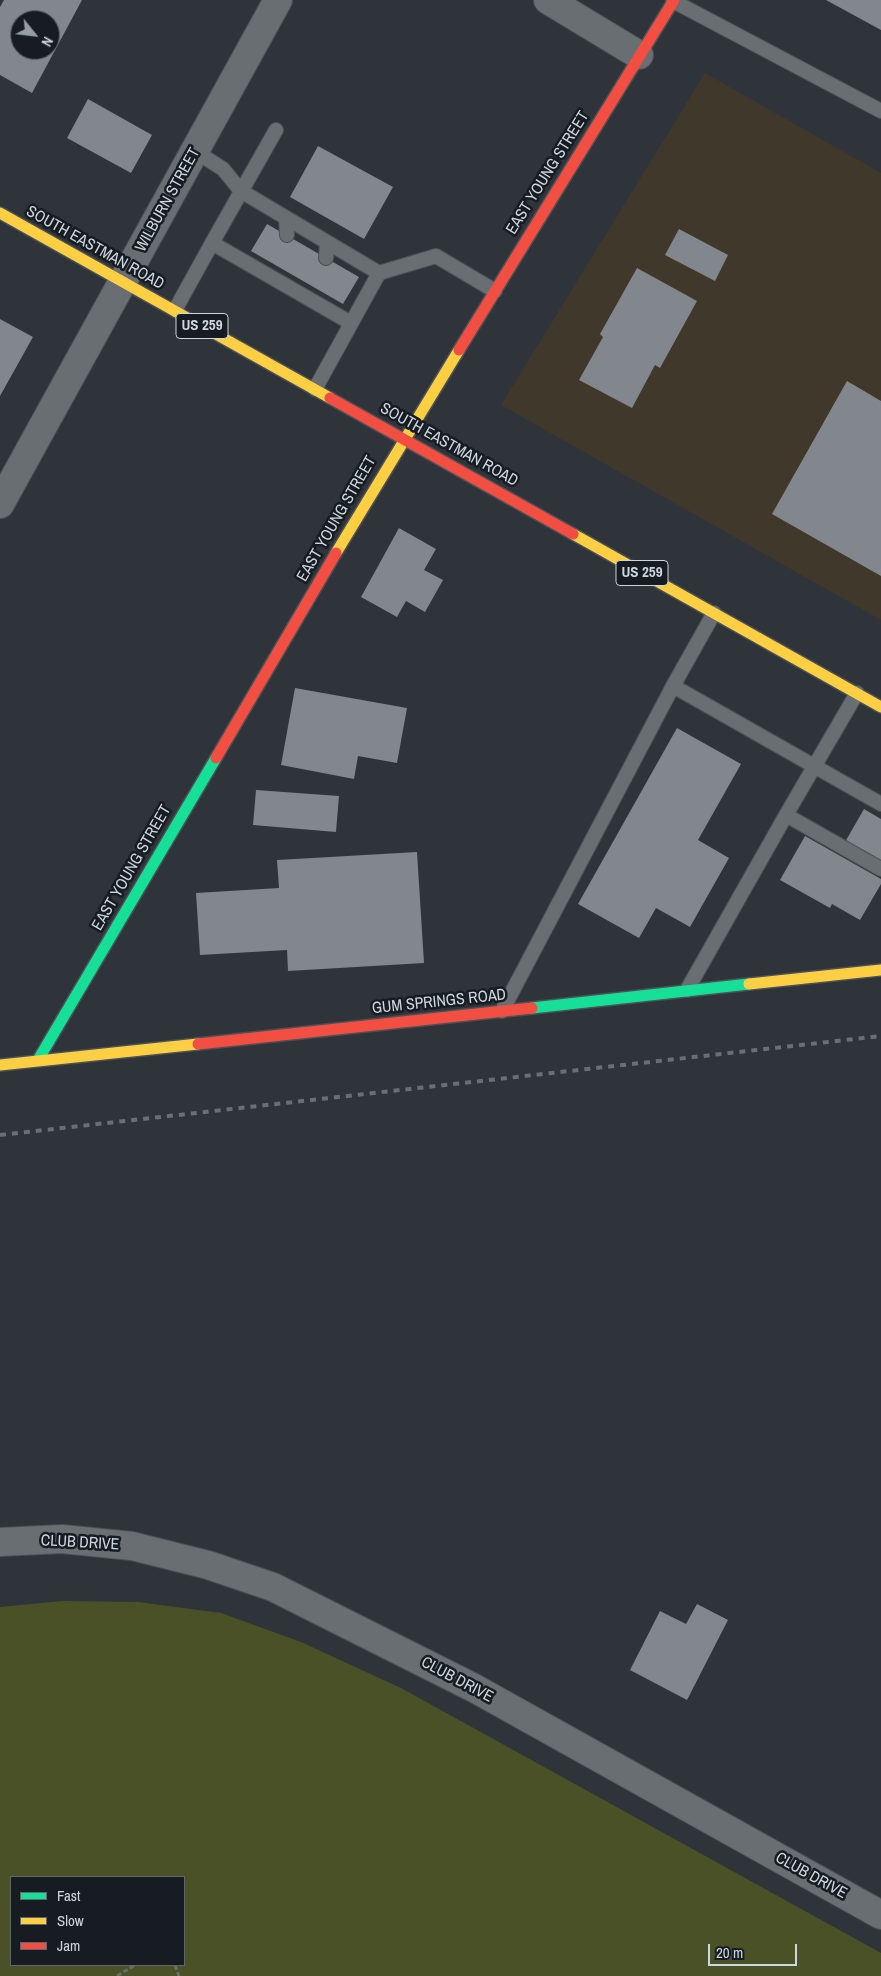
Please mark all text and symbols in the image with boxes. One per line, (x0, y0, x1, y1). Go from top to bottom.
north arrow (10, 10, 60, 60)
text: N (37, 34, 57, 50)
street label: EAST YOUNG STREET (502, 108, 594, 238)
street label: WILBURN STREET (132, 145, 204, 255)
street label: SOUTH EASTMAN ROAD (23, 202, 167, 294)
road number: US 259 (176, 314, 228, 338)
street label: SOUTH EASTMAN ROAD (377, 399, 521, 491)
street label: EAST YOUNG STREET (293, 453, 381, 585)
road number: US 259 (616, 560, 668, 586)
street label: EAST YOUNG STREET (88, 802, 176, 934)
street label: GUM SPRINGS ROAD (371, 985, 507, 1019)
street label: CLUB DRIVE (40, 1531, 120, 1555)
street label: CLUB DRIVE (418, 1653, 496, 1707)
street label: CLUB DRIVE (772, 1849, 850, 1903)
legend (10, 1876, 185, 1966)
text: Fast (57, 1885, 80, 1906)
text: Slow (57, 1910, 84, 1931)
scale bar (711, 1934, 800, 1966)
text: Jam (57, 1935, 80, 1956)
text: 20 m (716, 1942, 743, 1963)

